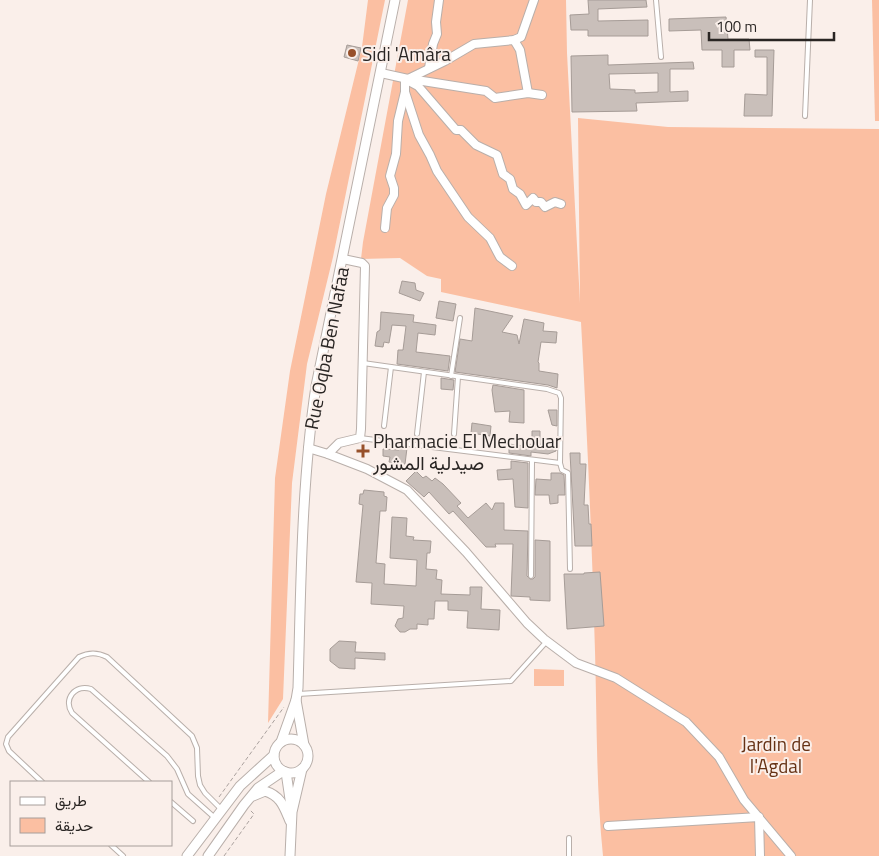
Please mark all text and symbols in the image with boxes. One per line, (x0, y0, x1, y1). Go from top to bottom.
scale bar (709, 10, 834, 42)
text: 100 m (716, 15, 757, 38)
place label: Sidi 'Amâra (362, 39, 451, 68)
marker: Sidi 'Amâra (346, 47, 358, 59)
street label: Rue Oqba Ben Nafaa (296, 264, 356, 432)
place label: Pharmacie El Mechouar صيدلية المشور (372, 426, 562, 477)
marker: Pharmacie El Mechouar صيدلية المشور (357, 445, 369, 457)
park label: Jardin de l'Agdal (741, 729, 811, 780)
legend (10, 781, 172, 846)
text: طريق (55, 789, 87, 812)
text: حديقة (55, 814, 93, 837)

